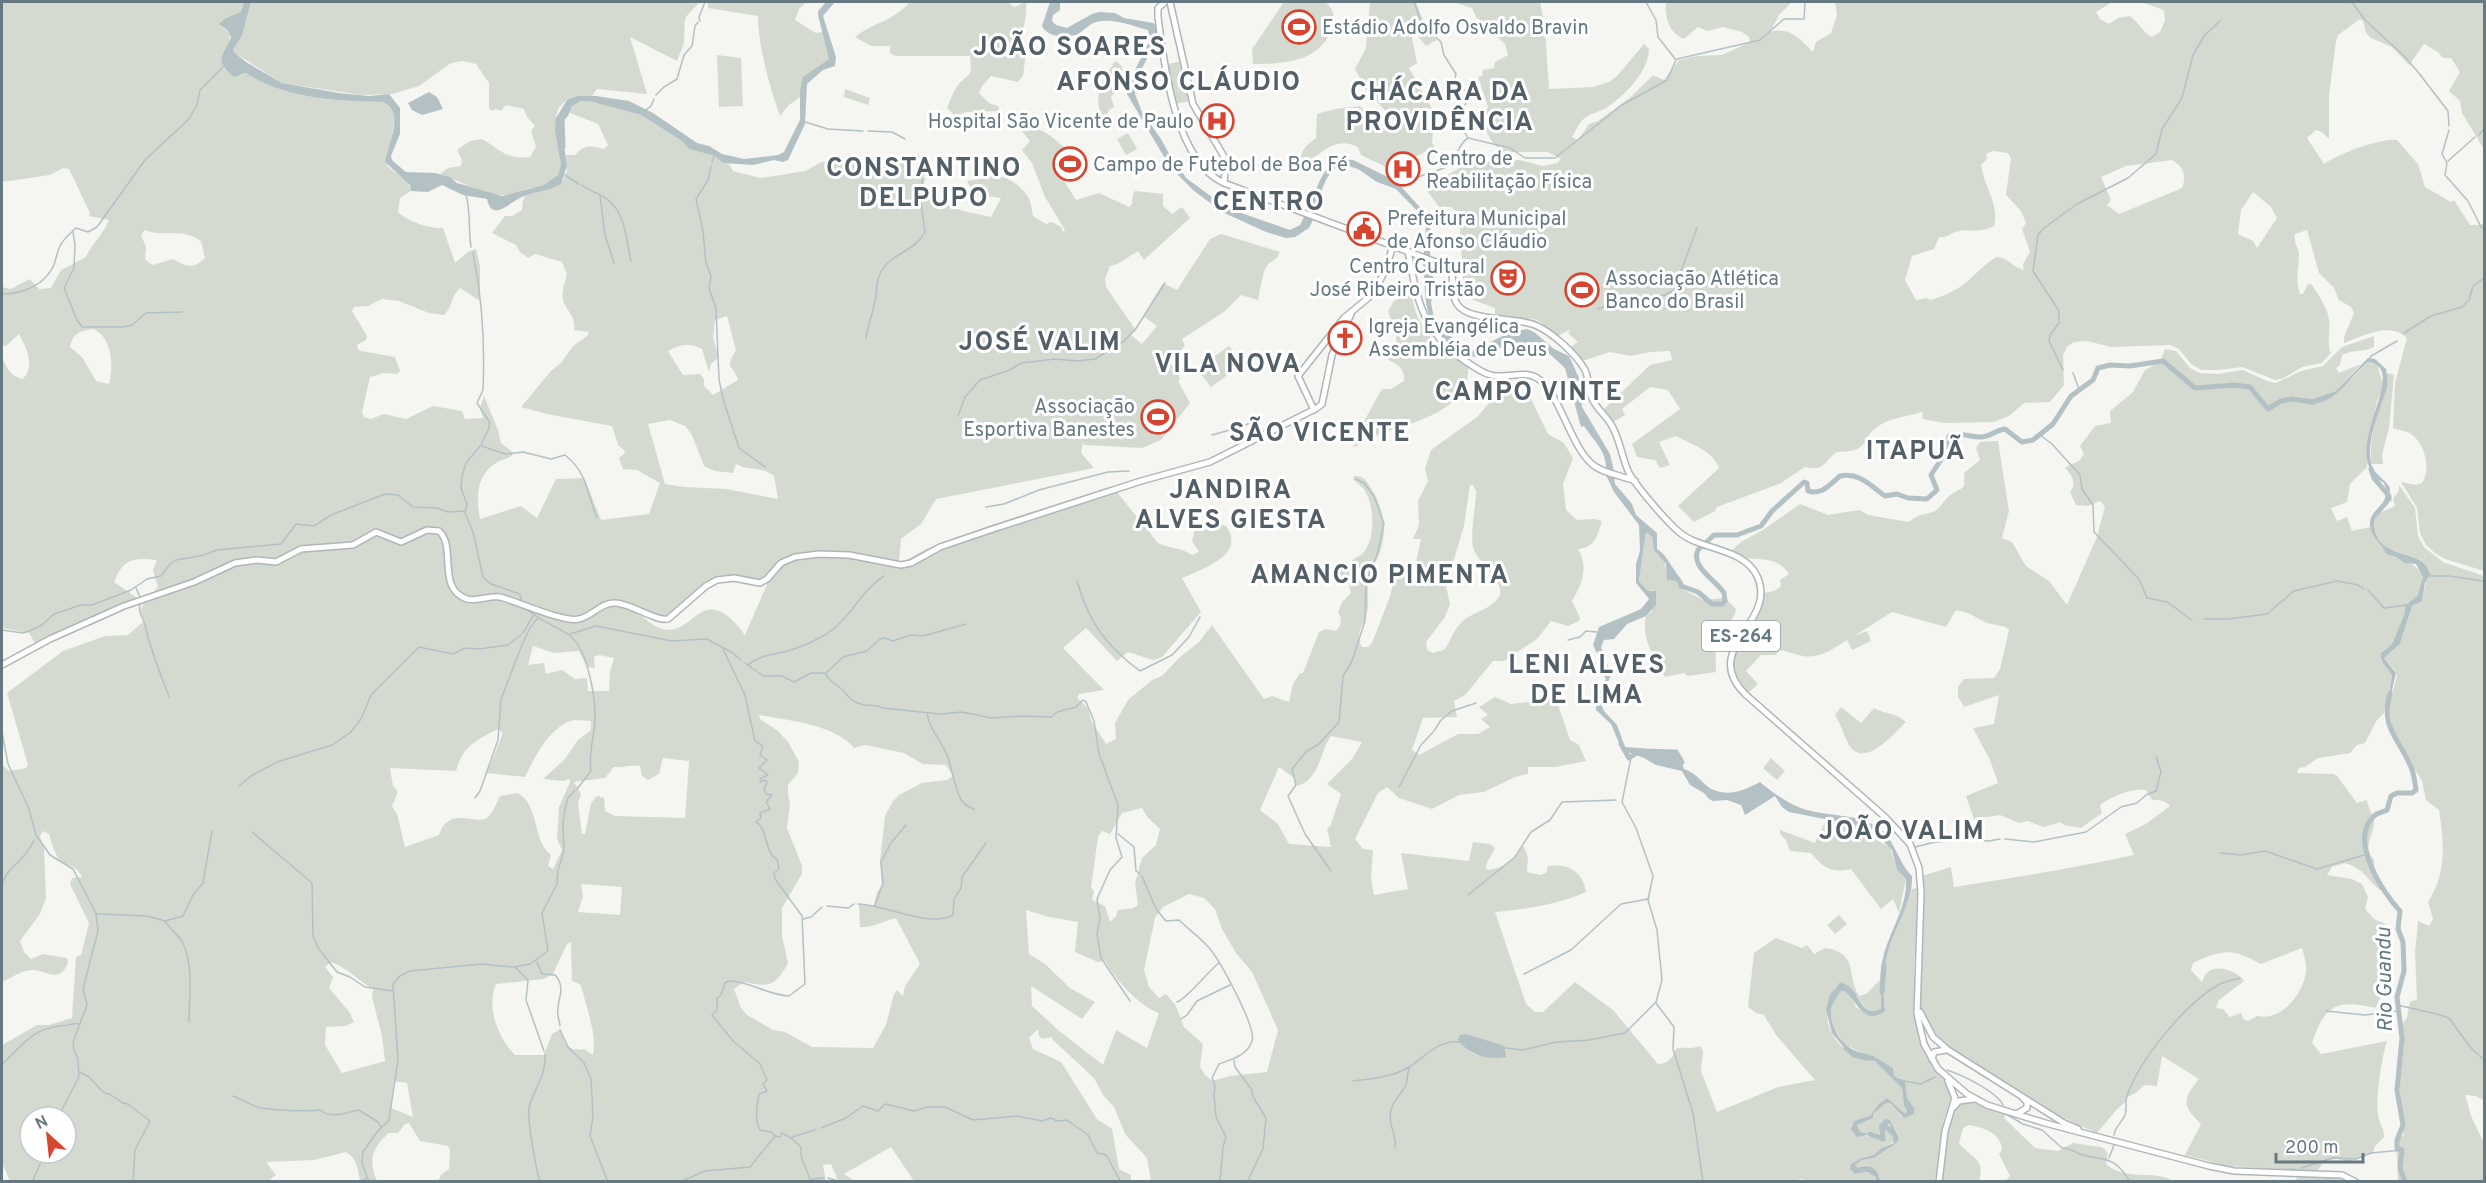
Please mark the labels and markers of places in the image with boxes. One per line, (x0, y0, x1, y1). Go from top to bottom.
sports icon: Estádio Adolfo Osvaldo Bravin (1281, 9, 1317, 45)
place label: Estádio Adolfo Osvaldo Bravin (1322, 16, 1589, 42)
hospital icon: Hospital São Vicente de Paulo (1199, 103, 1235, 139)
place label: Hospital São Vicente de Paulo (928, 110, 1194, 136)
sports icon: Campo de Futebol de Boa Fé (1052, 146, 1088, 182)
place label: Centro de Reabilitação Física (1426, 147, 1592, 196)
hospital icon: Centro de Reabilitação Física (1385, 151, 1421, 187)
place label: Campo de Futebol de Boa Fé (1093, 153, 1348, 179)
place label: Prefeitura Municipal de Afonso Cláudio (1387, 207, 1567, 256)
public building icon: Prefeitura Municipal de Afonso Cláudio (1346, 211, 1382, 247)
place label: Centro Cultural José Ribeiro Tristão (1309, 255, 1485, 304)
theatre icon: Centro Cultural José Ribeiro Tristão (1490, 260, 1526, 296)
place label: Associação Atlética Banco do Brasil (1605, 267, 1779, 316)
sports icon: Associação Atlética Banco do Brasil (1564, 272, 1600, 308)
place label: Igreja Evangélica Assembléia de Deus (1368, 315, 1547, 364)
church icon: Igreja Evangélica Assembléia de Deus (1327, 320, 1363, 356)
place label: Associação Esportiva Banestes (963, 395, 1135, 444)
sports icon: Associação Esportiva Banestes (1140, 399, 1176, 435)

